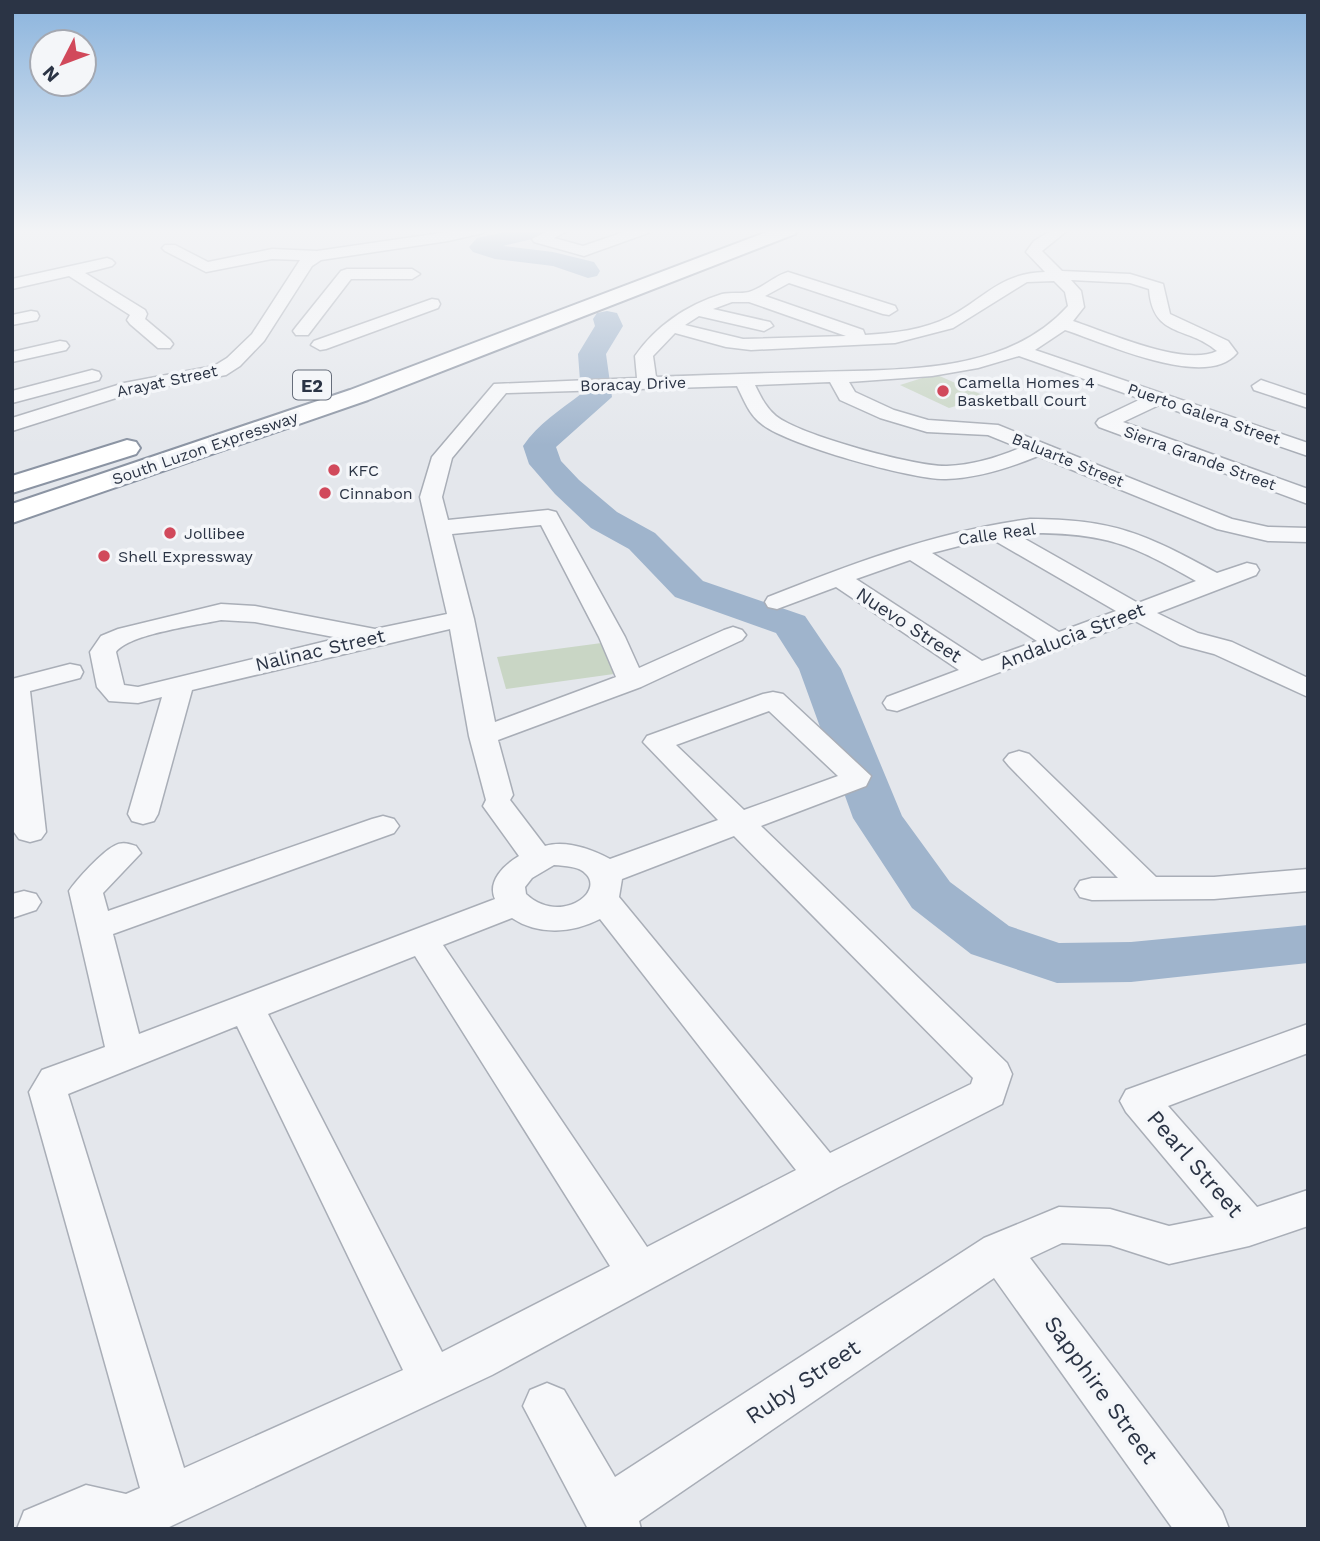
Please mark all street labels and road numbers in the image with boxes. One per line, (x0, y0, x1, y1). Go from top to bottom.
street label: Arayat Street (115, 361, 219, 401)
road number: E2 (293, 370, 331, 400)
street label: Boracay Drive (580, 373, 686, 395)
street label: Puerto Galera Street (1125, 379, 1283, 449)
street label: South Luzon Expressway (110, 407, 301, 489)
street label: Sierra Grande Street (1121, 422, 1279, 494)
street label: Baluarte Street (1009, 429, 1127, 491)
street label: Calle Real (957, 519, 1037, 549)
street label: Nuevo Street (852, 582, 966, 668)
street label: Andalucia Street (996, 598, 1148, 674)
street label: Nalinac Street (253, 624, 387, 676)
street label: Pearl Street (1141, 1105, 1249, 1223)
street label: Sapphire Street (1038, 1311, 1164, 1469)
street label: Ruby Street (741, 1334, 865, 1430)

